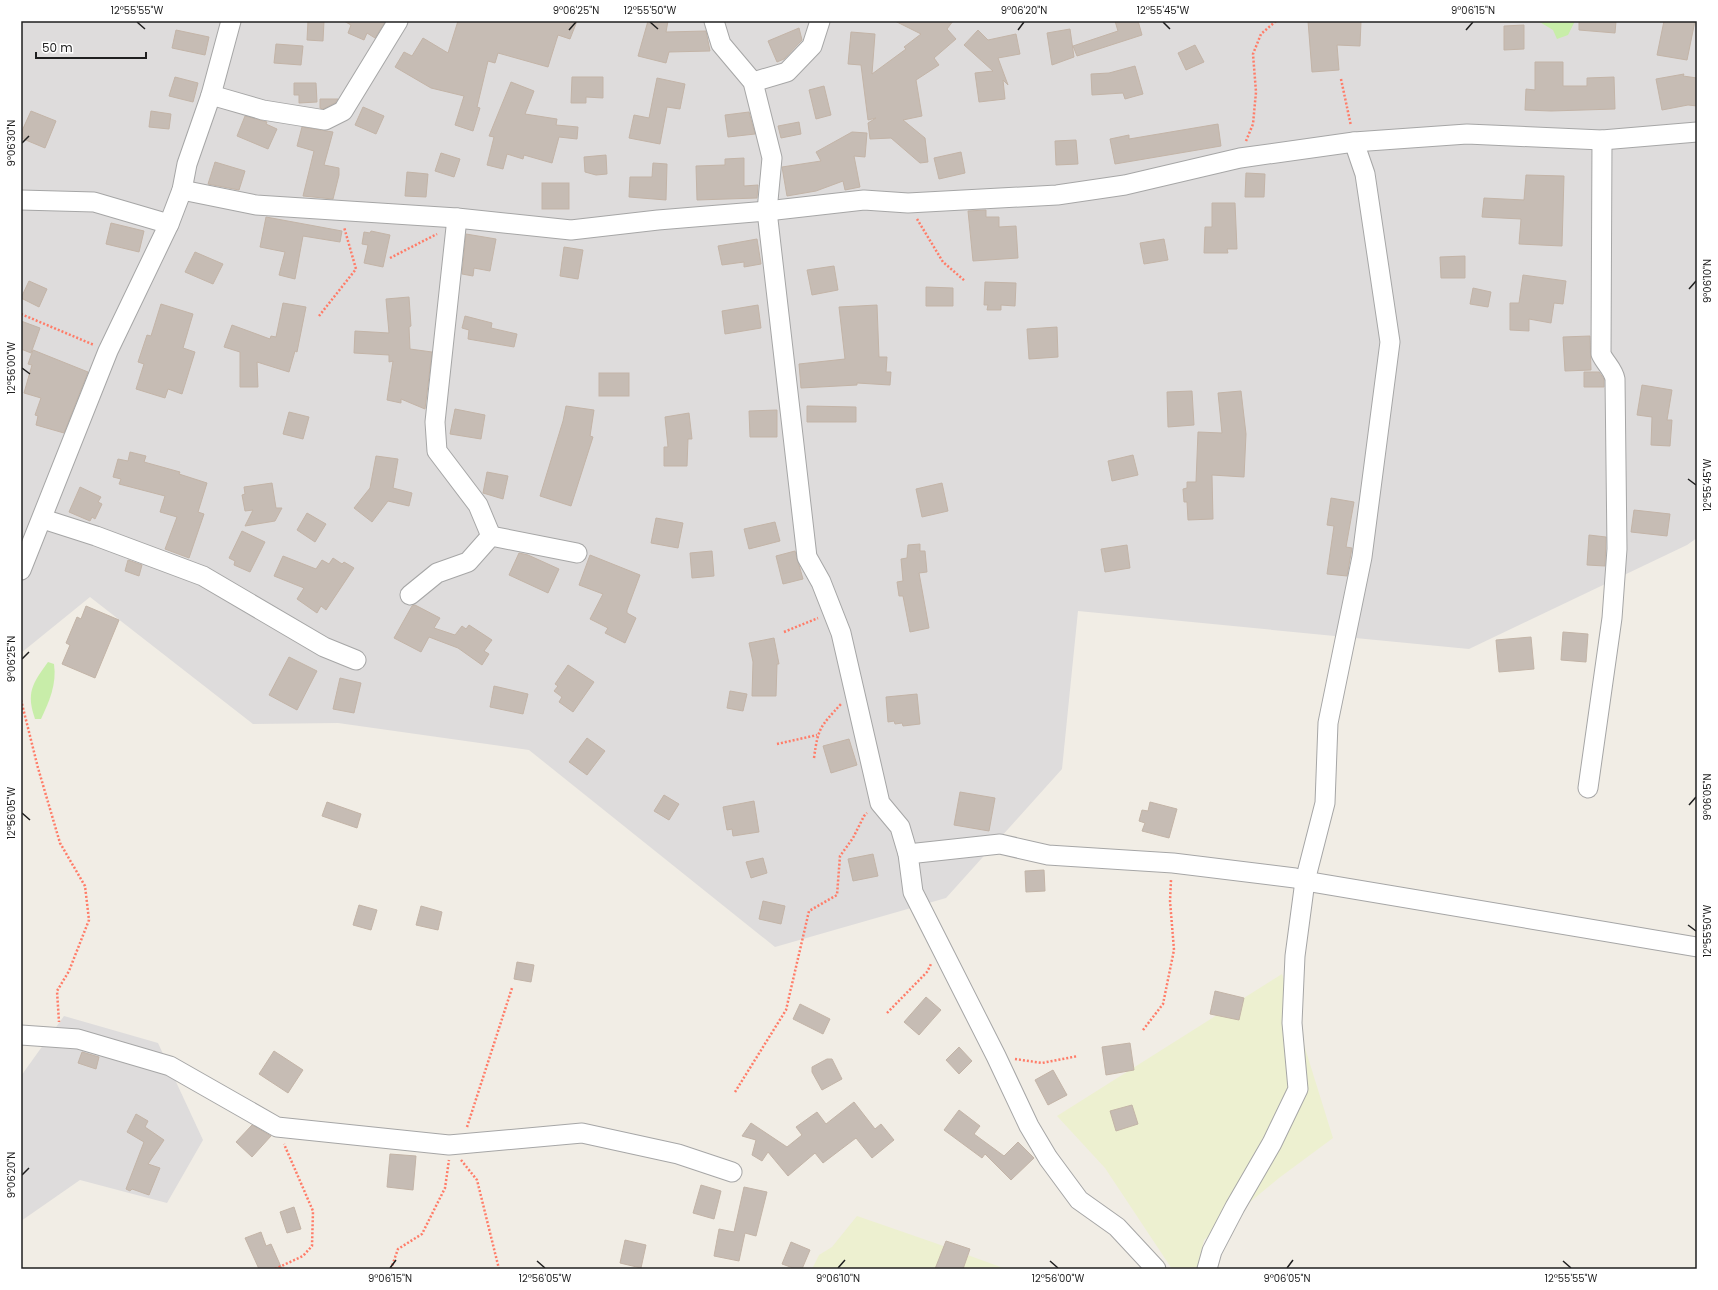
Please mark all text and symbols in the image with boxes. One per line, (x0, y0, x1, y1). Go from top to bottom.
text: 12°55'55"W (111, 3, 163, 18)
text: 9°06'25"N (553, 3, 599, 18)
text: 12°55'50"W (624, 3, 676, 18)
text: 9°06'20"N (1001, 3, 1047, 18)
text: 12°55'45"W (1137, 3, 1189, 18)
text: 9°06'15"N (1451, 3, 1495, 18)
scale bar (36, 34, 146, 60)
text: 50 m (42, 39, 73, 56)
text: 9°06'30"N (4, 120, 19, 166)
text: 9°06'10"N (1700, 259, 1715, 303)
text: 12°56'00"W (4, 342, 19, 394)
text: 12°55'45"W (1700, 459, 1715, 511)
text: 9°06'25"N (4, 636, 19, 682)
text: 9°06'05"N (1700, 773, 1715, 821)
text: 12°56'05"W (4, 787, 19, 839)
text: 12°55'50"W (1700, 905, 1715, 957)
text: 9°06'20"N (4, 1152, 19, 1198)
text: 9°06'15"N (368, 1271, 412, 1286)
text: 12°56'05"W (519, 1271, 571, 1286)
text: 9°06'10"N (816, 1271, 860, 1286)
text: 12°56'00"W (1032, 1271, 1084, 1286)
text: 9°06'05"N (1263, 1271, 1311, 1286)
text: 12°55'55"W (1545, 1271, 1597, 1286)

